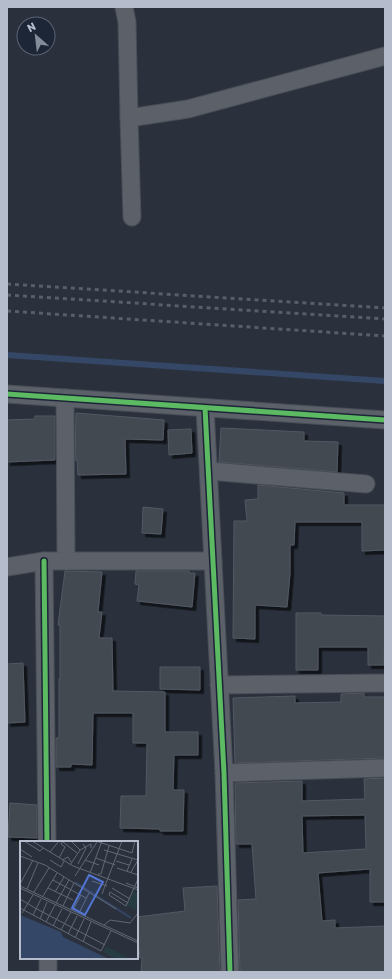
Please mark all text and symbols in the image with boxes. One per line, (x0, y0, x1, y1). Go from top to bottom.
north arrow (16, 16, 56, 56)
text: N (25, 20, 38, 35)
inset map (20, 841, 138, 959)

